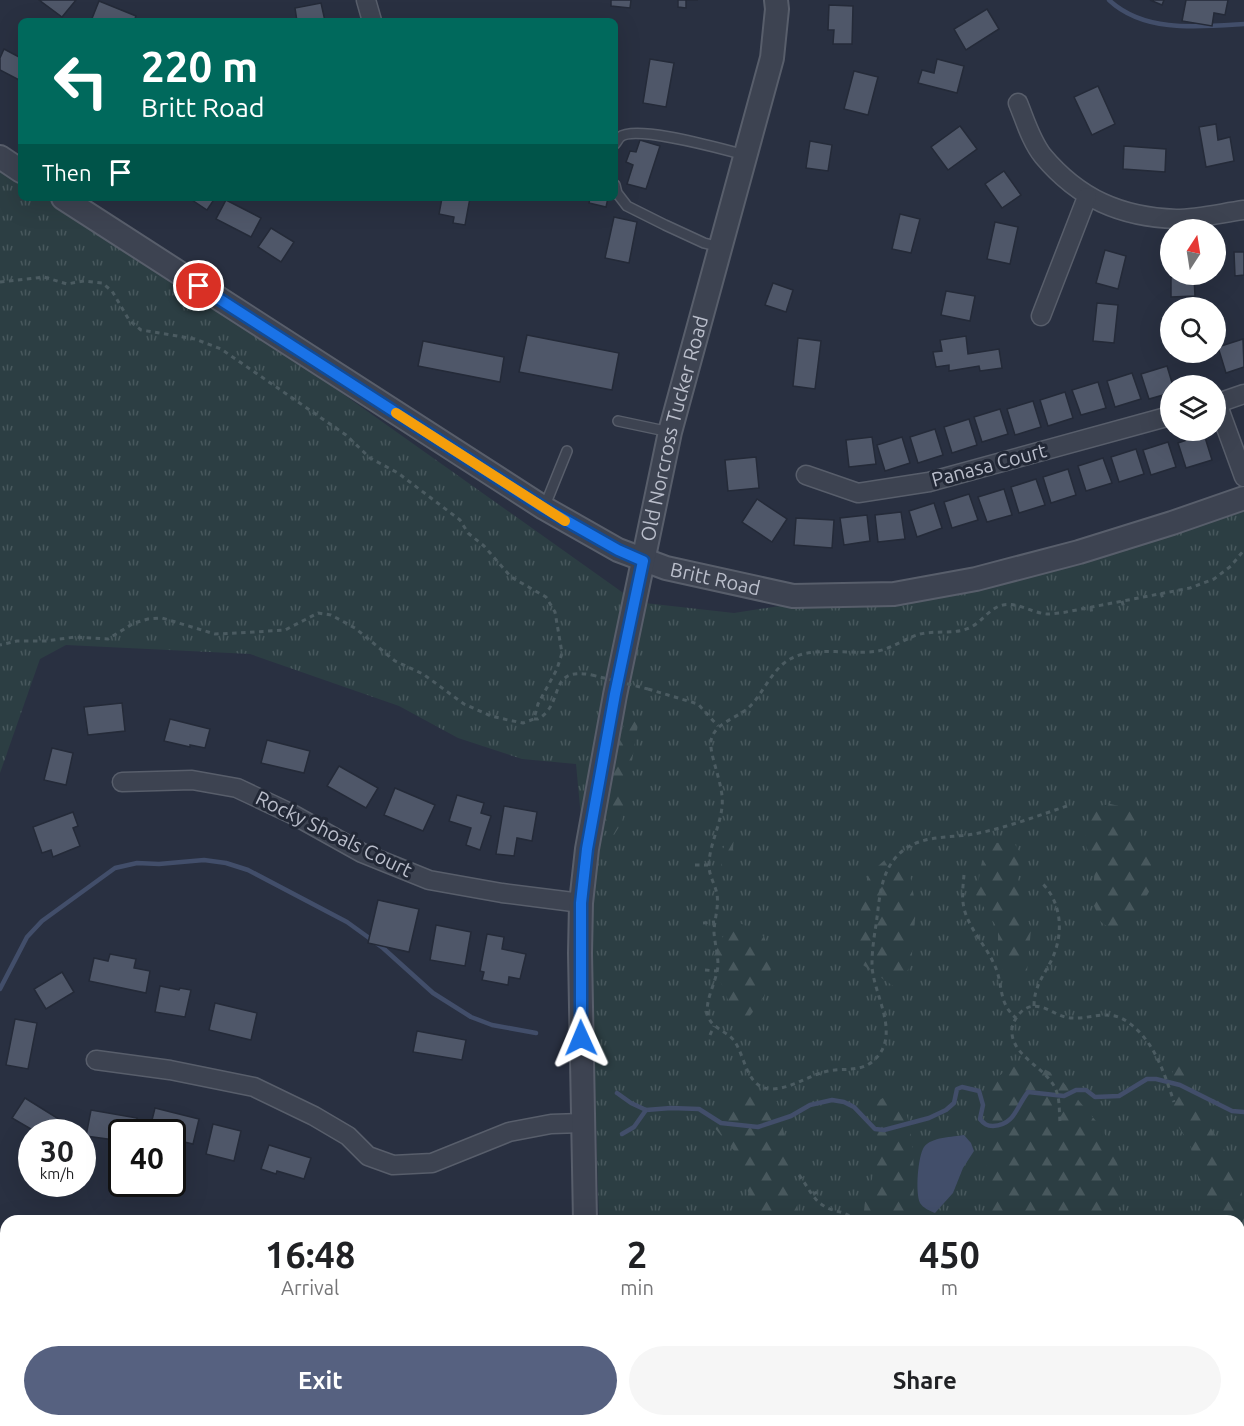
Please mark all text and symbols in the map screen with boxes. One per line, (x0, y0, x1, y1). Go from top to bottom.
icon: left (42, 42, 120, 120)
text: 220 m (141, 43, 258, 90)
text: Britt Road (141, 92, 265, 122)
icon: arrive (104, 156, 137, 189)
text: Then (42, 160, 92, 185)
north arrow (1160, 219, 1226, 285)
map controls (1160, 219, 1226, 441)
pin (173, 260, 224, 311)
icon: arrive (182, 269, 215, 302)
button: search (1160, 297, 1226, 363)
street label: Old Norcross Tucker Road (635, 313, 712, 543)
button: layers (1160, 375, 1226, 441)
street label: Panasa Court (929, 438, 1049, 491)
street label: Britt Road (668, 557, 763, 599)
street label: Rocky Shoals Court (252, 786, 416, 881)
position arrow (549, 1006, 613, 1070)
speed limit sign: 40 (108, 1119, 186, 1197)
text: 30 (40, 1134, 74, 1168)
text: km/h (40, 1165, 74, 1182)
text: 16:48 (265, 1234, 355, 1275)
text: 2 (627, 1234, 647, 1275)
text: 450 (919, 1234, 980, 1275)
text: Arrival (281, 1276, 339, 1299)
text: min (620, 1276, 654, 1299)
text: m (941, 1276, 958, 1299)
button: Exit (24, 1346, 617, 1415)
button: Share (629, 1346, 1221, 1415)

